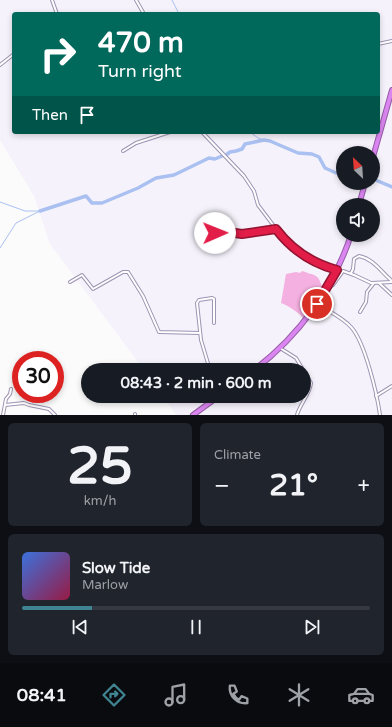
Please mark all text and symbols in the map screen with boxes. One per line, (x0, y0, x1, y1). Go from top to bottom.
text: 470 m (98, 26, 184, 60)
icon: right (32, 28, 84, 80)
text: Turn right (98, 60, 182, 82)
icon: arrive (76, 104, 98, 126)
text: Then (32, 106, 68, 124)
north arrow (336, 146, 380, 190)
map controls (336, 146, 380, 242)
button: sound (336, 198, 380, 242)
position arrow (194, 212, 236, 254)
pin (300, 287, 334, 321)
icon: arrive (306, 293, 328, 315)
speed limit sign: 30 (12, 351, 64, 403)
text: 08:43 · 2 min · 600 m (121, 374, 271, 392)
text: 25 (67, 435, 133, 498)
text: Climate (214, 447, 261, 463)
text: 21° (269, 467, 318, 504)
text: − (214, 473, 230, 499)
text: + (358, 473, 370, 499)
text: km/h (84, 493, 116, 509)
text: Slow Tide (82, 559, 150, 577)
text: Marlow (82, 577, 128, 593)
icon: previous (69, 616, 91, 638)
icon: pause (185, 616, 207, 638)
icon: next (301, 616, 323, 638)
icon: directions (100, 681, 128, 709)
icon: music (162, 681, 190, 709)
icon: phone (224, 681, 252, 709)
icon: climate (285, 681, 313, 709)
icon: car (347, 681, 375, 709)
text: 08:41 (17, 684, 67, 706)

